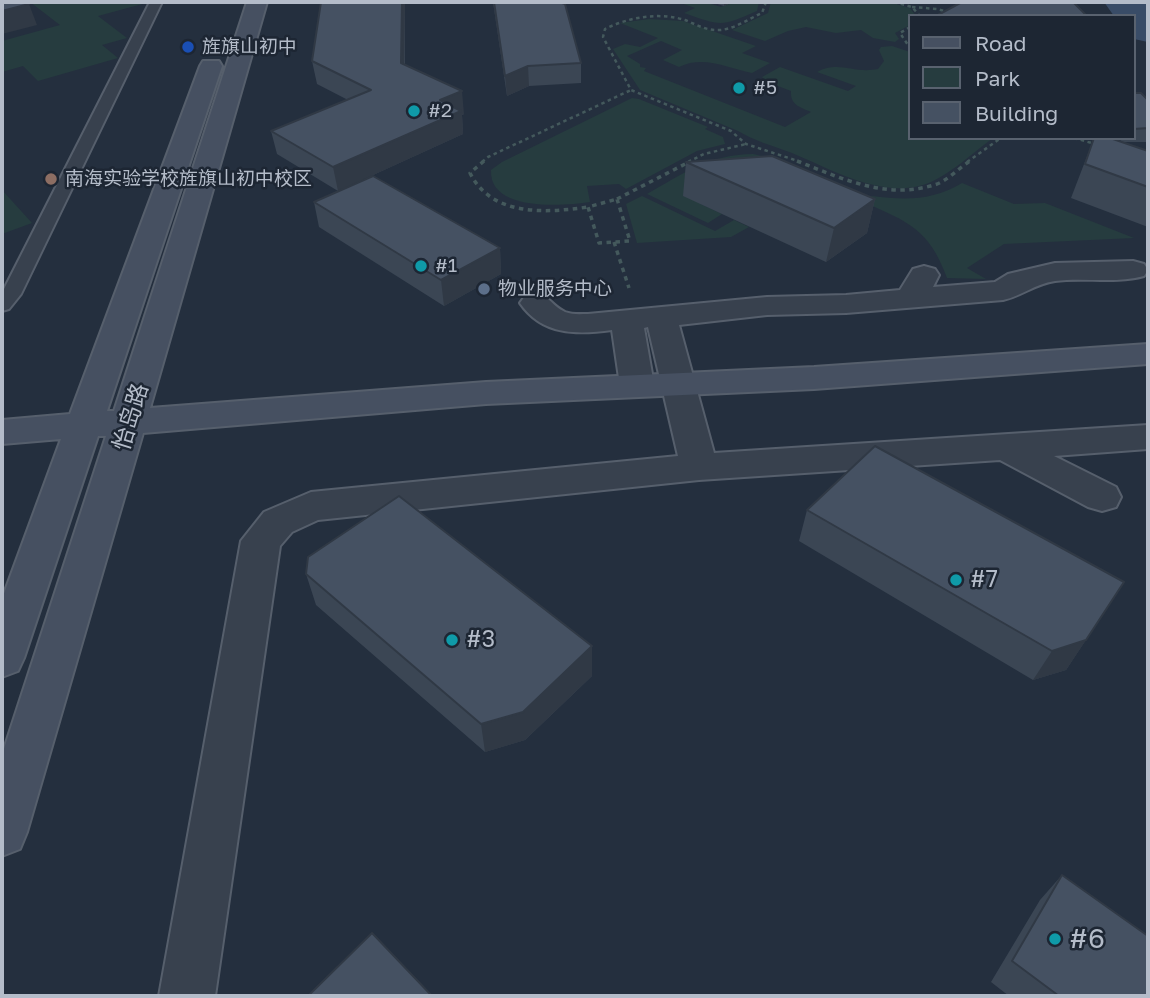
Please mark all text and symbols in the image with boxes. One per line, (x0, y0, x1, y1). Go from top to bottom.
legend (908, 14, 1136, 140)
text: Road (975, 30, 1026, 56)
place label: 旌旗山初中 (202, 36, 297, 58)
marker: 旌旗山初中 (180, 39, 196, 55)
text: Park (975, 65, 1020, 91)
place label: #5 (753, 77, 777, 99)
marker: #5 (731, 80, 747, 96)
place label: #2 (428, 100, 452, 122)
text: Building (975, 100, 1058, 126)
marker: #2 (406, 103, 422, 119)
place label: 南海实验学校旌旗山初中校区 (65, 168, 312, 190)
marker: 南海实验学校旌旗山初中校区 (43, 171, 59, 187)
place label: #1 (435, 255, 457, 277)
marker: #1 (413, 258, 429, 274)
place label: 物业服务中心 (498, 278, 612, 300)
marker: 物业服务中心 (476, 281, 492, 297)
street label: 怡岛路 (108, 380, 154, 454)
place label: #7 (970, 566, 998, 594)
marker: #7 (948, 572, 964, 588)
place label: #3 (466, 626, 495, 654)
marker: #3 (444, 632, 460, 648)
place label: #6 (1069, 922, 1105, 956)
marker: #6 (1047, 931, 1063, 947)

